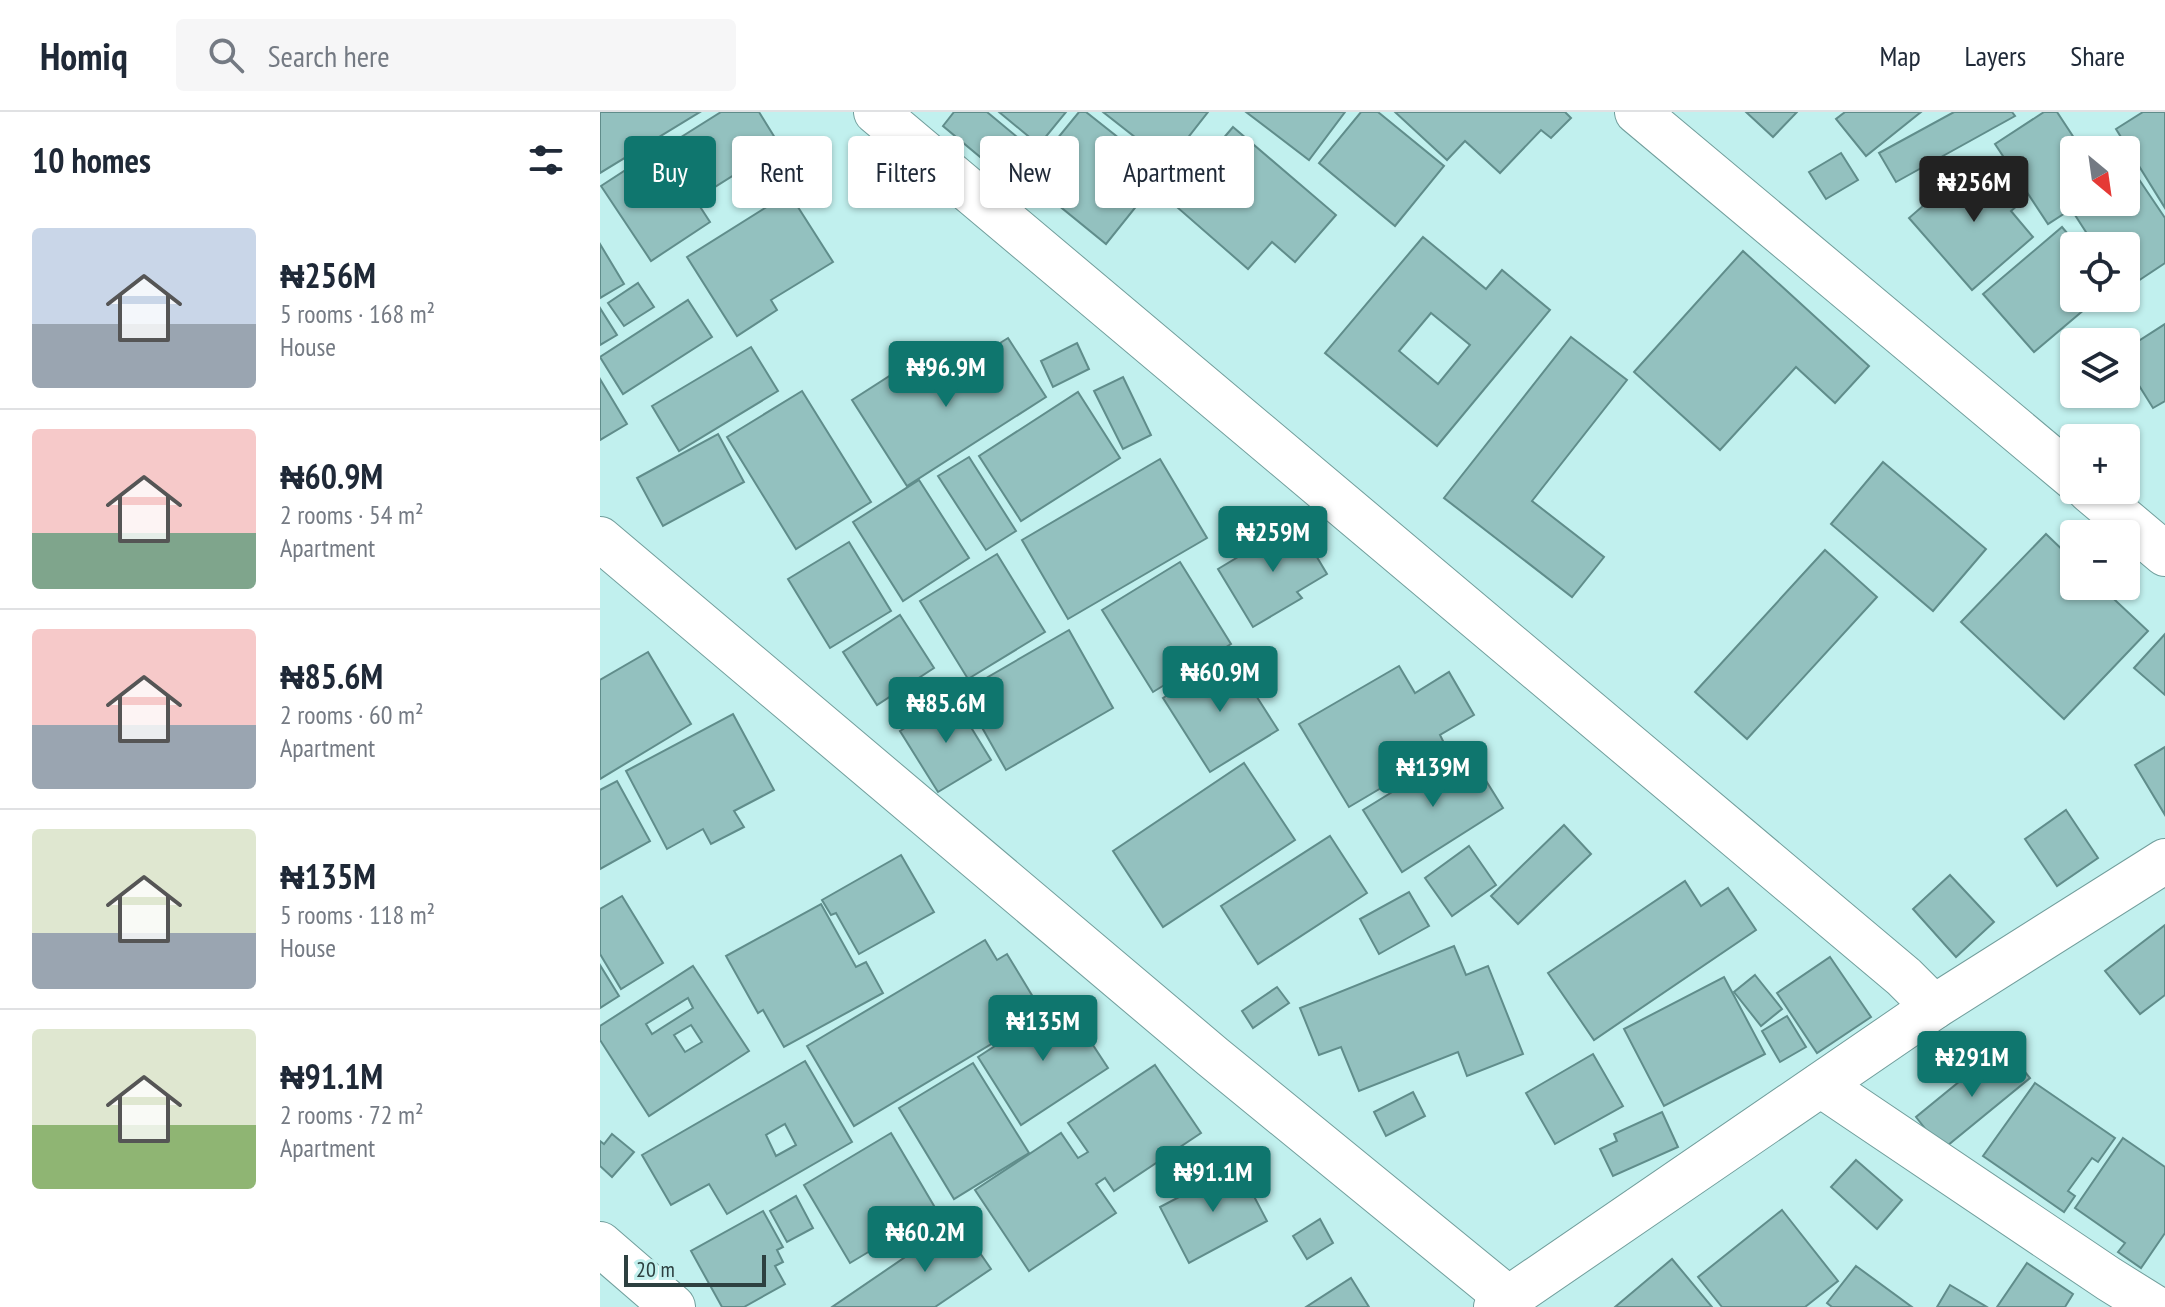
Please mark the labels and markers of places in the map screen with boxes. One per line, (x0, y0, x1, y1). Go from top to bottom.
pin: ₦256M (1918, 156, 2030, 224)
pin: ₦96.9M (881, 341, 1011, 409)
pin: ₦259M (1217, 506, 1329, 574)
pin: ₦60.9M (1155, 646, 1285, 714)
pin: ₦85.6M (881, 677, 1011, 745)
pin: ₦139M (1377, 741, 1489, 809)
pin: ₦135M (987, 995, 1099, 1063)
pin: ₦291M (1916, 1031, 2028, 1099)
pin: ₦91.1M (1148, 1146, 1278, 1214)
pin: ₦60.2M (860, 1206, 990, 1274)

